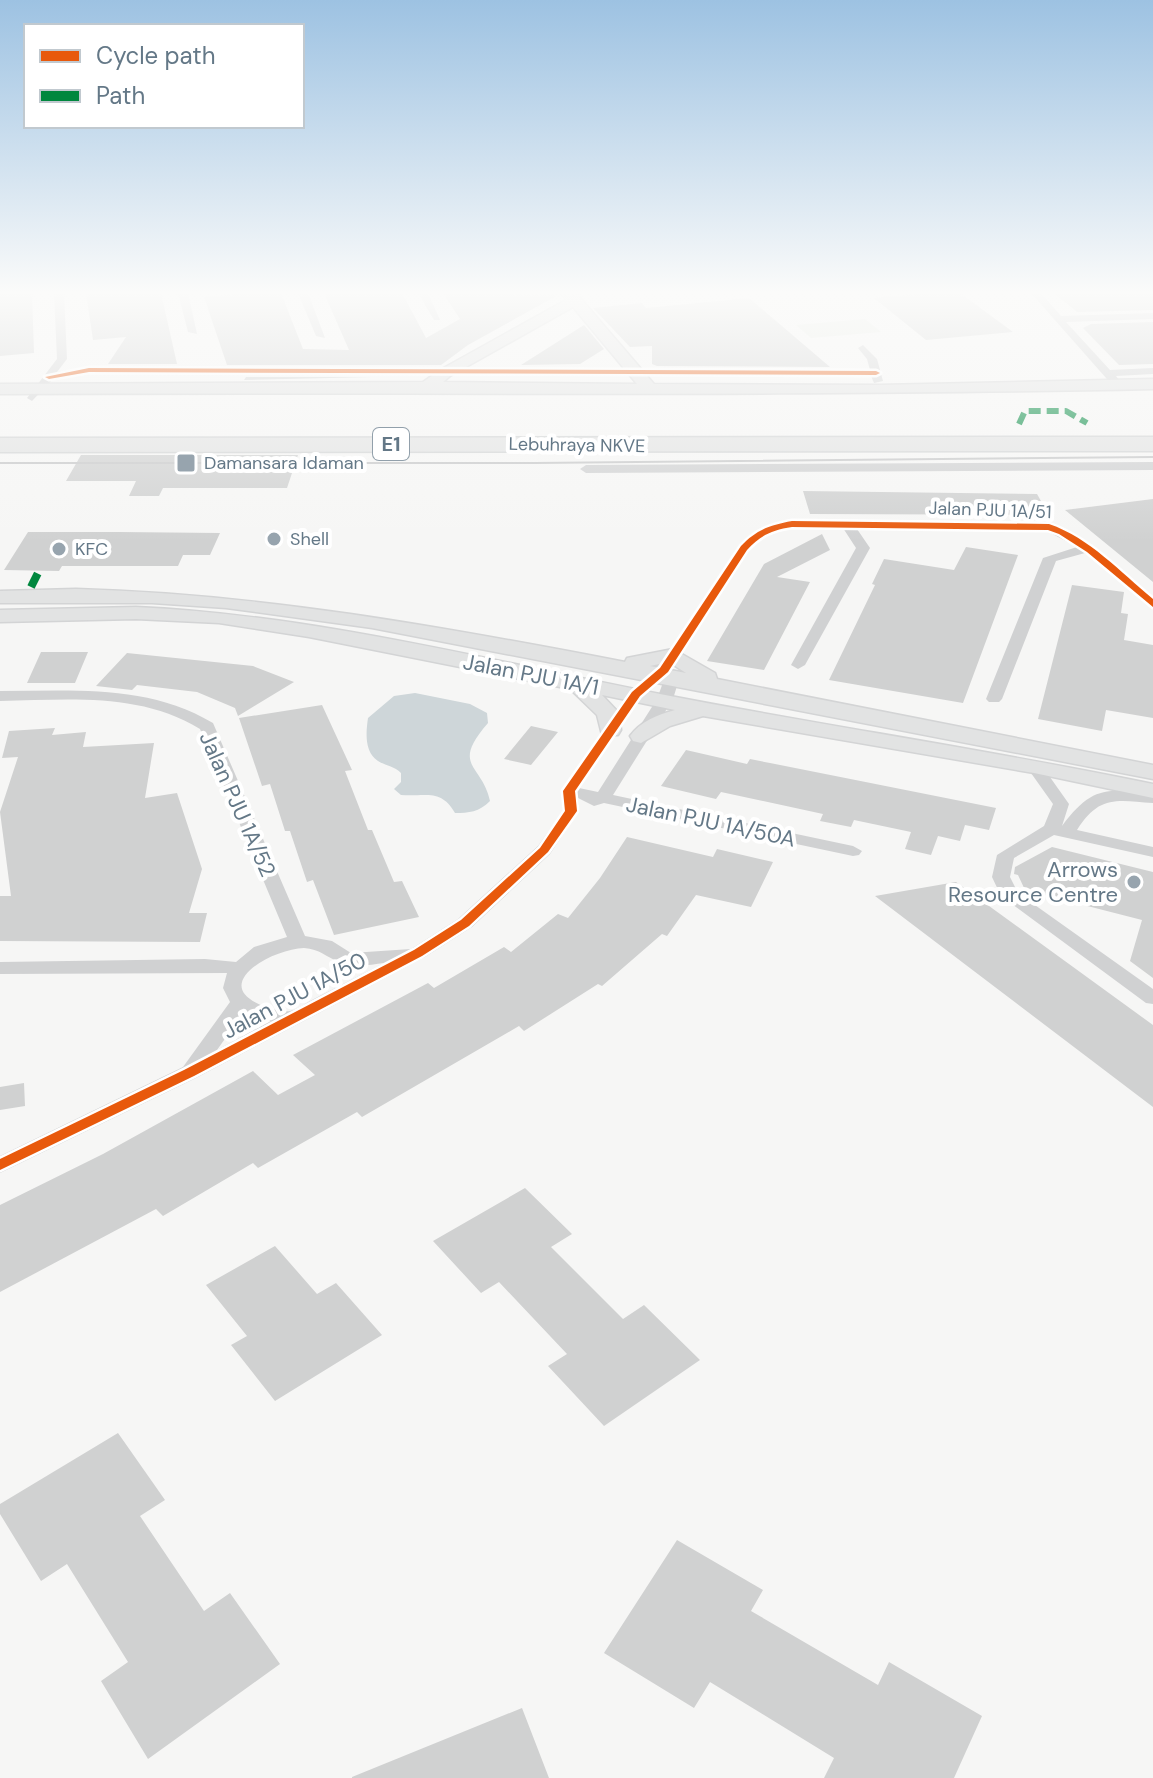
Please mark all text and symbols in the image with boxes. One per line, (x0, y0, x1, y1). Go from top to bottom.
legend (24, 24, 304, 128)
text: Cycle path (96, 40, 215, 71)
text: Path (96, 80, 145, 111)
road number: E1 (373, 428, 409, 460)
street label: Lebuhraya NKVE (508, 432, 646, 458)
place label: Damansara Idaman (204, 451, 364, 475)
marker: Damansara Idaman (175, 452, 197, 474)
street label: Jalan PJU 1A/51 (928, 496, 1052, 524)
place label: Shell (290, 527, 329, 551)
marker: Shell (265, 530, 283, 548)
place label: KFC (75, 537, 108, 561)
marker: KFC (50, 540, 68, 558)
street label: Jalan PJU 1A/1 (461, 647, 601, 702)
street label: Jalan PJU 1A/52 (193, 727, 282, 881)
street label: Jalan PJU 1A/50A (624, 789, 798, 854)
place label: Arrows Resource Centre (948, 855, 1118, 909)
marker: Arrows Resource Centre (1125, 873, 1143, 891)
street label: Jalan PJU 1A/50 (217, 945, 371, 1045)

